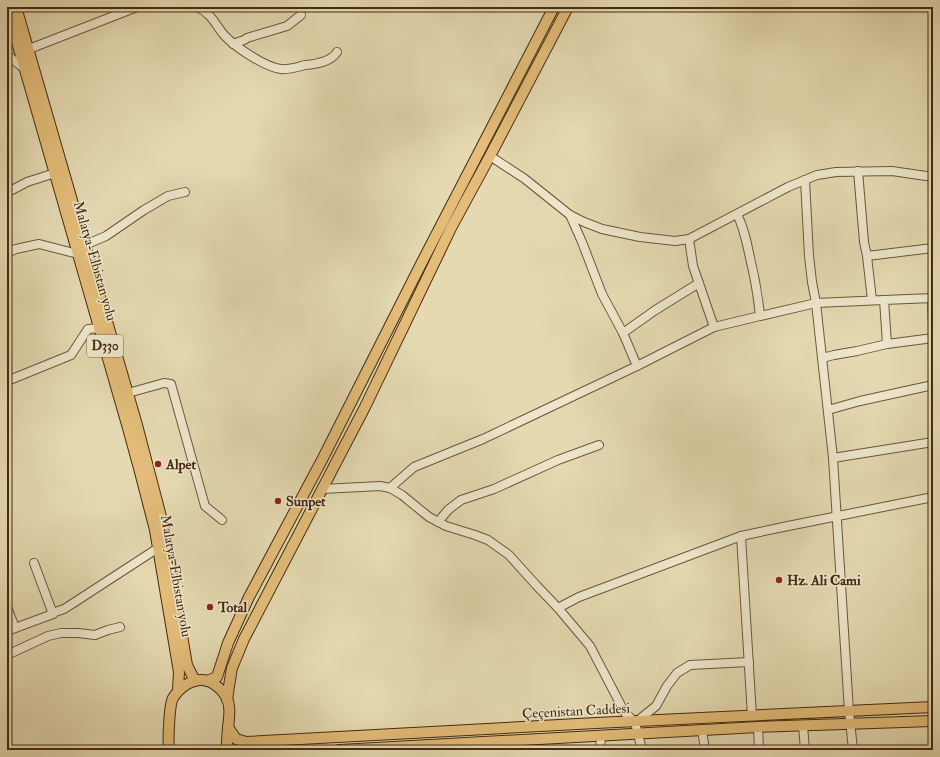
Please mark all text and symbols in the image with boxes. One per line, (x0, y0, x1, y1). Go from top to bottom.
street label: Malatya-Elbistan yolu (69, 199, 120, 323)
road number: D330 (87, 335, 123, 357)
place label: Alpet (165, 456, 196, 474)
marker: Alpet (153, 459, 163, 469)
place label: Sunpet (286, 493, 326, 511)
marker: Sunpet (273, 496, 283, 506)
street label: Malatya-Elbistan yolu (156, 514, 195, 639)
place label: Hz. Ali Cami (787, 572, 861, 589)
marker: Hz. Ali Cami (774, 575, 784, 585)
place label: Total (217, 599, 248, 616)
marker: Total (205, 602, 215, 612)
street label: Çeçenistan Caddesi (522, 700, 631, 722)

